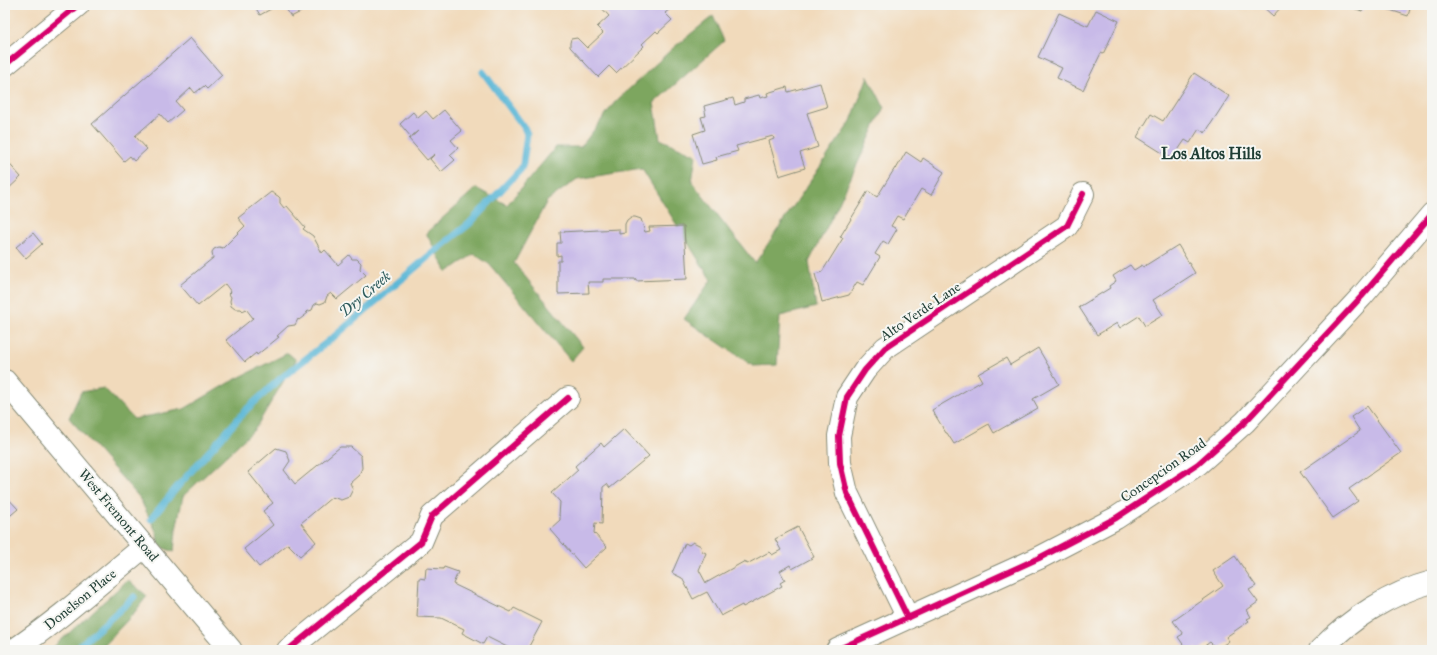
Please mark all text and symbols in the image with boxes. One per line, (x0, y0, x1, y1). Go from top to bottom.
district label: Los Altos Hills (1161, 144, 1261, 163)
water label: Dry Creek (335, 267, 395, 321)
street label: Alto Verde Lane (876, 278, 964, 345)
street label: Concepcion Road (1117, 435, 1209, 506)
street label: West Fremont Road (75, 466, 162, 565)
street label: Donelson Place (41, 565, 120, 634)

